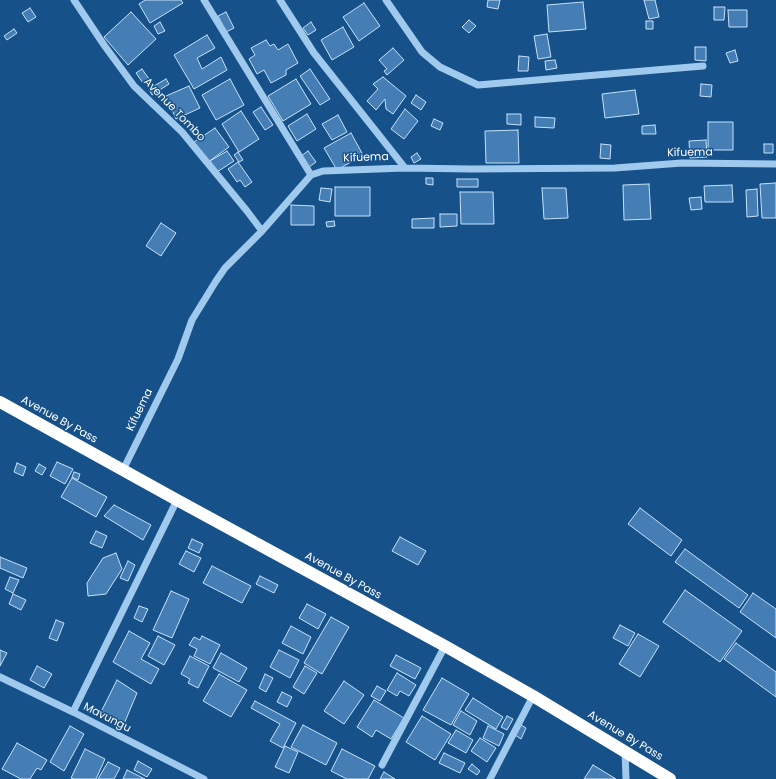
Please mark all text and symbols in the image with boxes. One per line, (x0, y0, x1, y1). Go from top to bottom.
street label: Avenue Tombo (140, 76, 208, 144)
street label: Kifuema (667, 146, 713, 160)
street label: Kifuema (343, 151, 389, 165)
street label: Kifuema (124, 387, 156, 433)
street label: Avenue By Pass (18, 394, 100, 446)
street label: Avenue By Pass (302, 550, 384, 602)
street label: Mavungu (81, 700, 133, 736)
street label: Avenue By Pass (585, 708, 665, 764)

